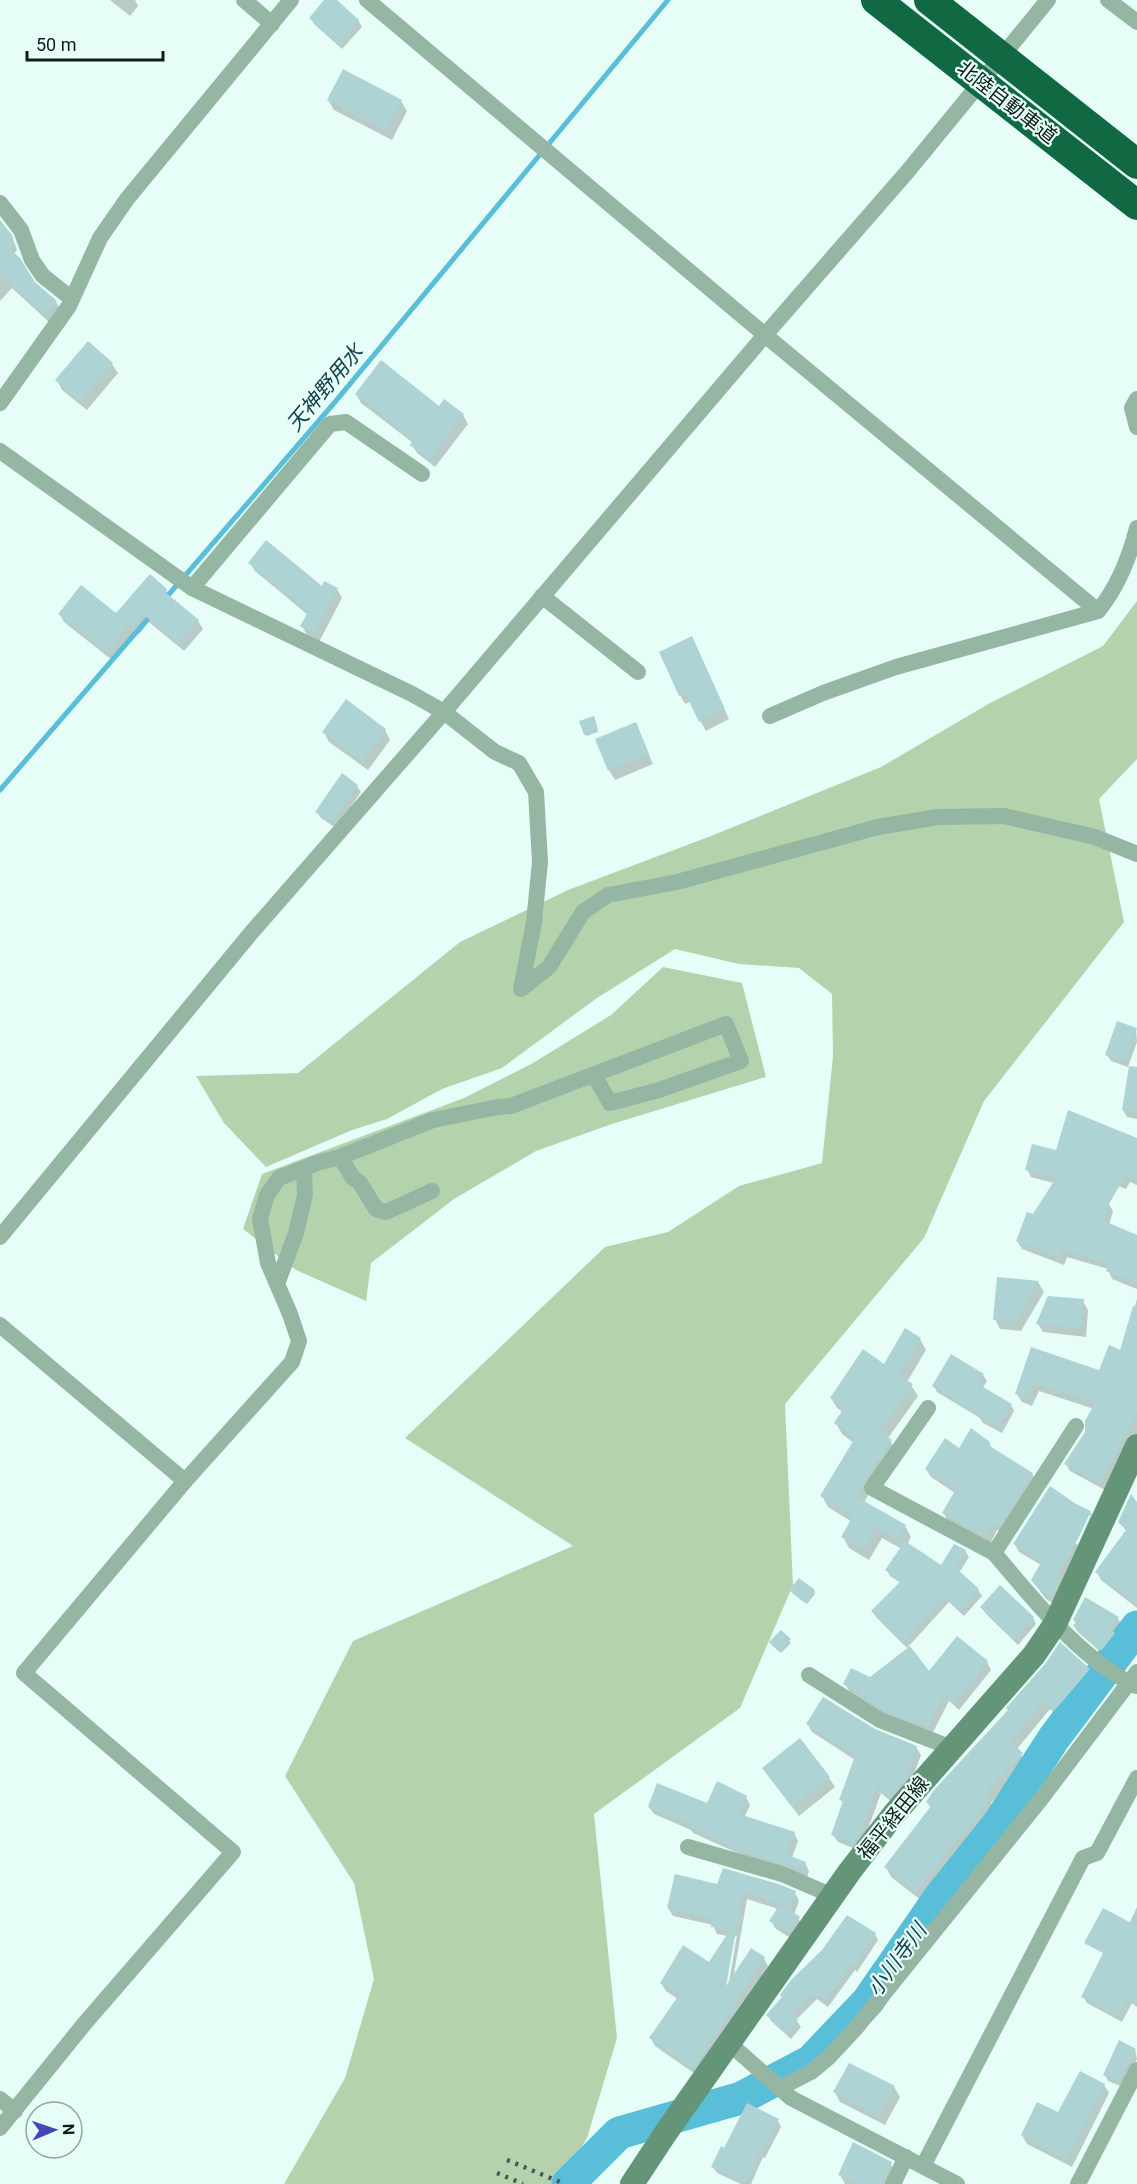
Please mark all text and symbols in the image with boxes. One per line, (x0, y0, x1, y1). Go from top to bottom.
scale bar (27, 24, 164, 62)
text: 50 m (36, 34, 76, 55)
street label: 北陸自動車道 (952, 56, 1062, 148)
water label: 天神野用水 (282, 339, 369, 436)
street label: 福平経田線 (852, 1772, 934, 1864)
water label: 小川寺川 (863, 1917, 933, 2001)
north arrow (24, 2100, 84, 2160)
text: N (59, 2124, 78, 2135)

